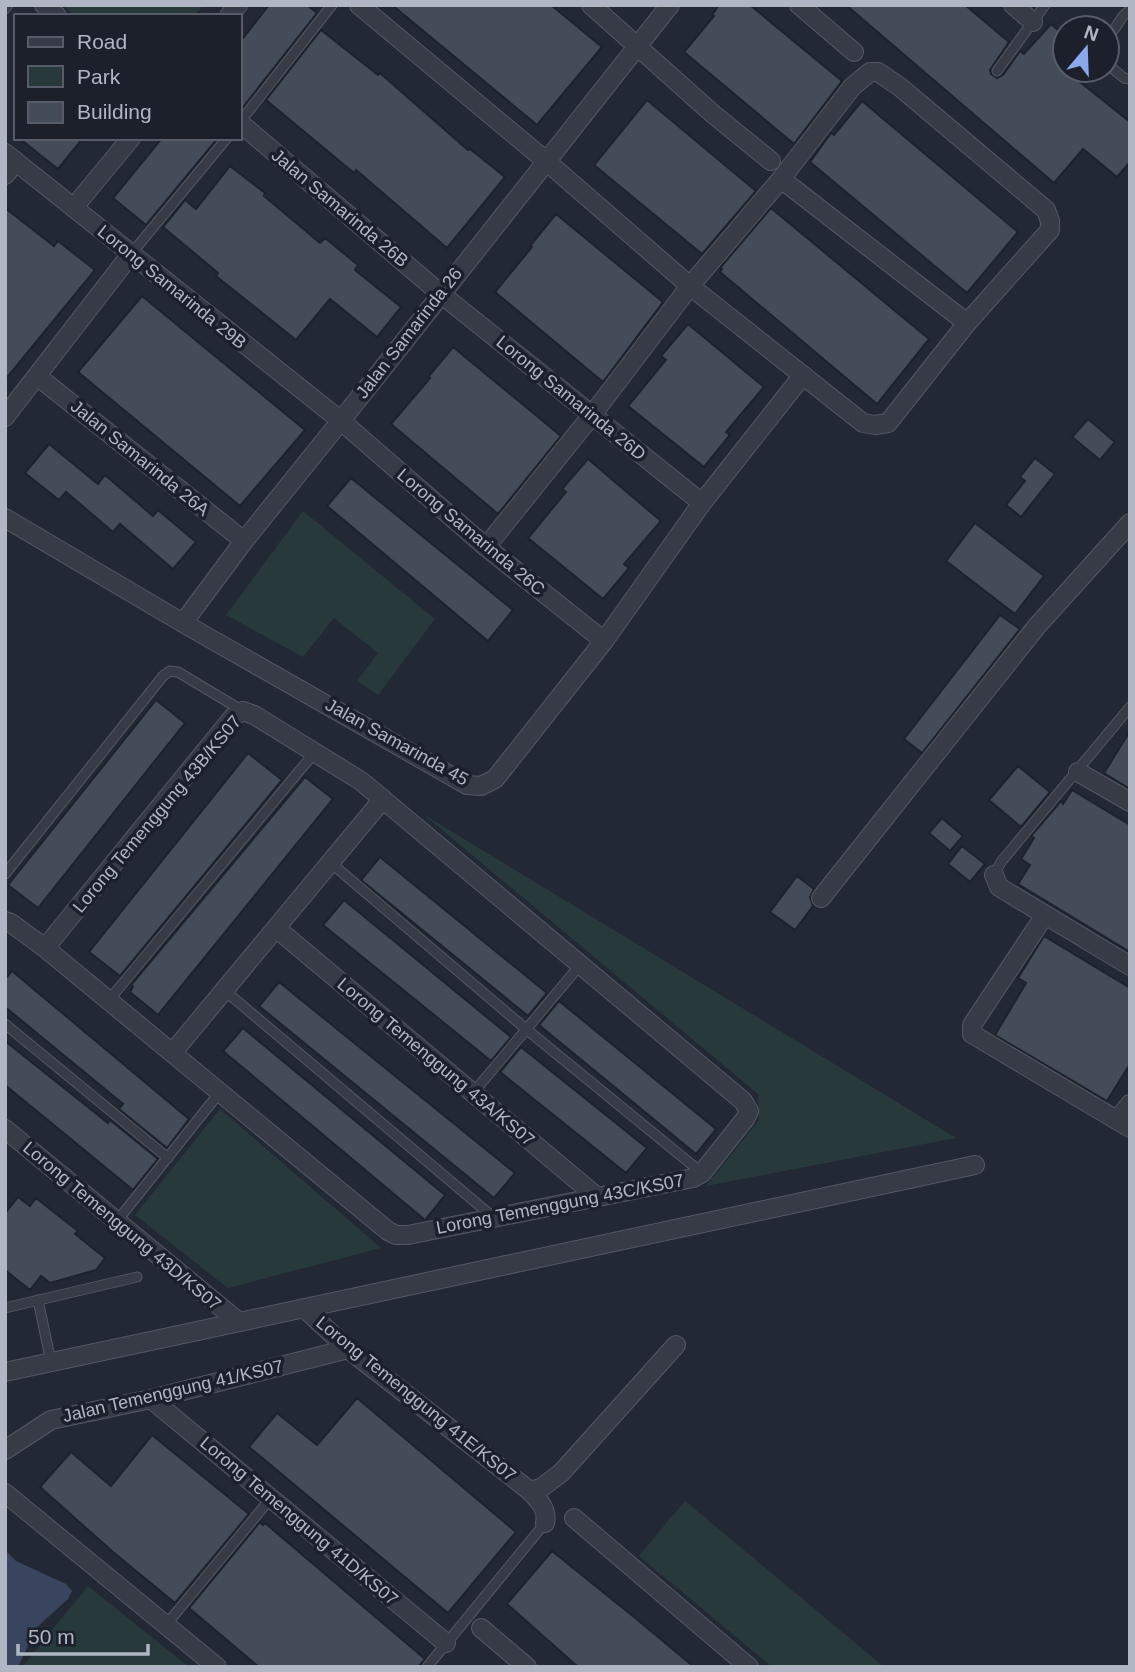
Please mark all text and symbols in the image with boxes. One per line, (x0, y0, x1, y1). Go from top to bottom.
legend (14, 14, 242, 140)
north arrow (1051, 14, 1121, 84)
text: N (1081, 21, 1101, 46)
text: Road (77, 30, 127, 53)
text: Park (77, 65, 121, 88)
text: Building (77, 100, 152, 123)
street label: Jalan Samarinda 26B (268, 145, 412, 271)
street label: Lorong Samarinda 29B (94, 221, 250, 353)
street label: Jalan Samarinda 26 (352, 264, 466, 402)
street label: Lorong Samarinda 26D (492, 332, 650, 464)
street label: Jalan Samarinda 26A (67, 396, 213, 520)
street label: Lorong Samarinda 26C (393, 465, 549, 599)
street label: Jalan Samarinda 45 (322, 694, 472, 790)
street label: Lorong Temenggung 43B/KS07 (69, 711, 245, 917)
street label: Lorong Temenggung 43A/KS07 (333, 974, 539, 1150)
street label: Lorong Temenggung 43D/KS07 (19, 1137, 225, 1315)
street label: Lorong Temenggung 43C/KS07 (434, 1170, 686, 1238)
street label: Lorong Temenggung 41E/KS07 (312, 1312, 520, 1486)
street label: Jalan Temenggung 41/KS07 (61, 1356, 285, 1426)
street label: Lorong Temenggung 41D/KS07 (196, 1432, 402, 1610)
scale bar (18, 1612, 147, 1656)
text: 50 m (28, 1625, 75, 1648)

